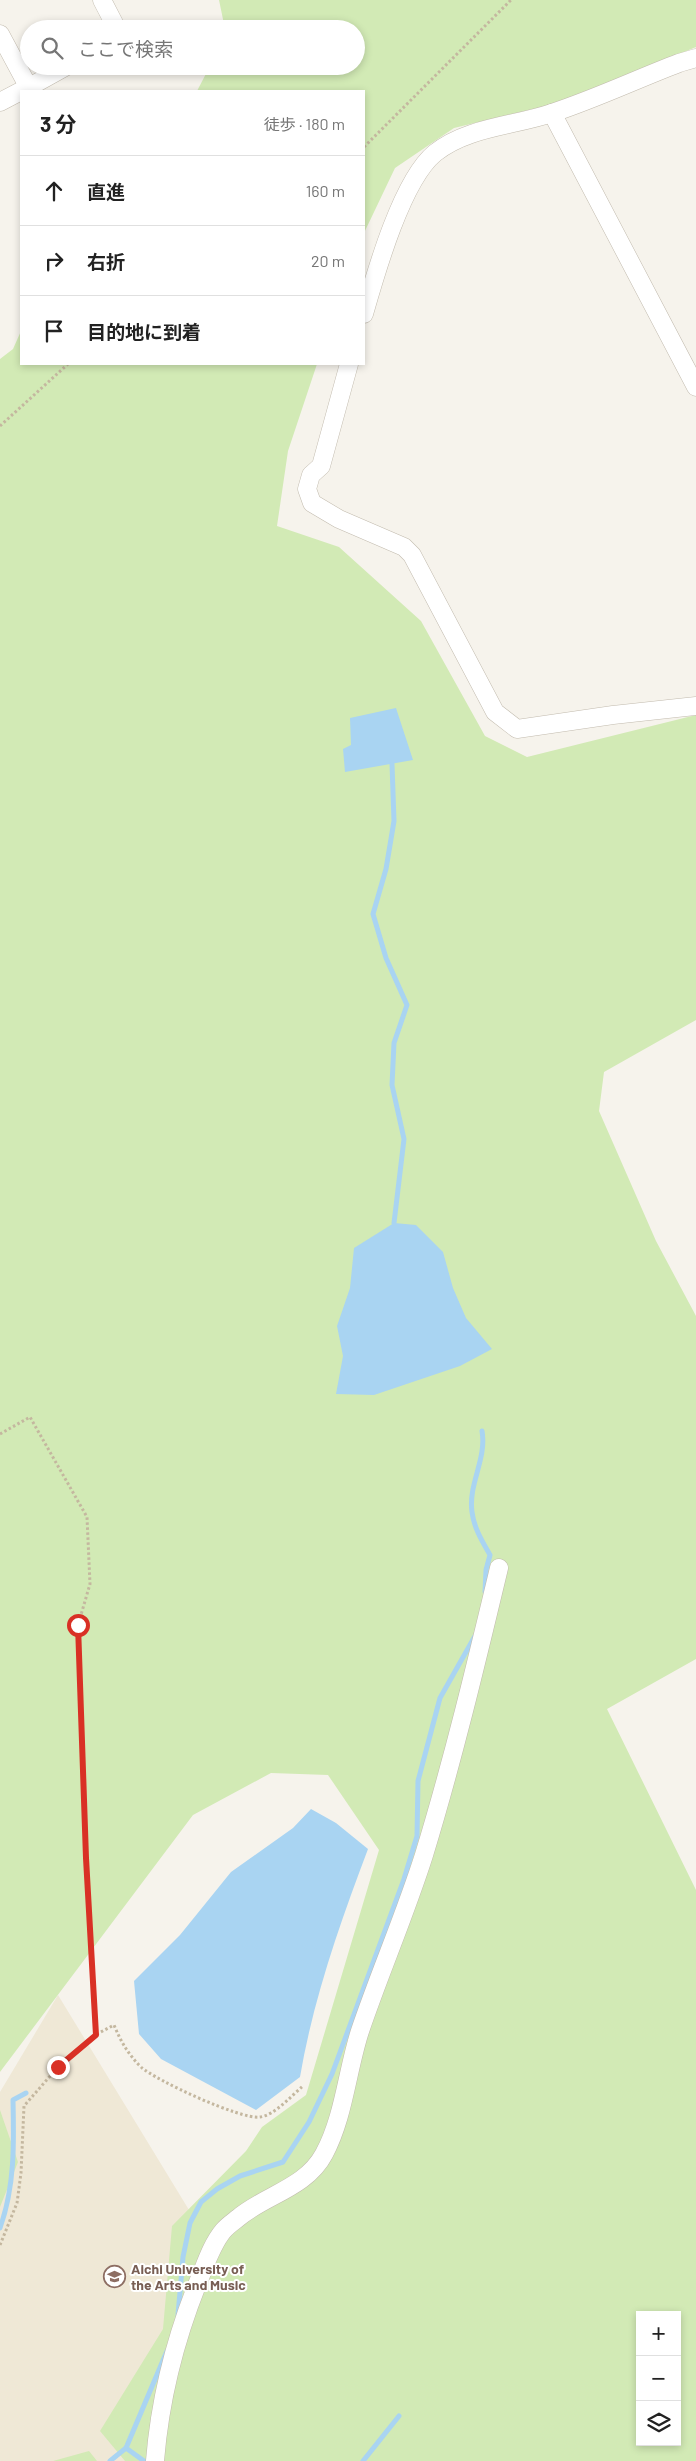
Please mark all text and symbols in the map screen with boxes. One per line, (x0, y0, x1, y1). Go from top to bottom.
search box (20, 20, 365, 75)
icon: search (38, 34, 66, 62)
text: ここで検索 (78, 37, 173, 60)
text: 3 分 (40, 111, 77, 136)
text: 徒歩 · 180 m (264, 114, 345, 133)
icon: ahead (40, 177, 68, 205)
text: 直進 (87, 180, 125, 203)
text: 160 m (306, 181, 345, 200)
icon: right (40, 247, 68, 275)
text: 右折 (87, 250, 125, 273)
text: 20 m (311, 251, 345, 270)
icon: arrive (40, 317, 68, 345)
text: 目的地に到着 (87, 320, 201, 343)
route start (67, 1614, 90, 1637)
route end (47, 2056, 70, 2079)
place label: Aichi University of the Arts and Music (131, 2260, 246, 2293)
school or university icon: Aichi University of the Arts and Music (103, 2264, 127, 2288)
map controls (636, 2311, 681, 2446)
button: + (636, 2311, 681, 2356)
button: − (636, 2356, 681, 2401)
button: layers (636, 2401, 681, 2446)

